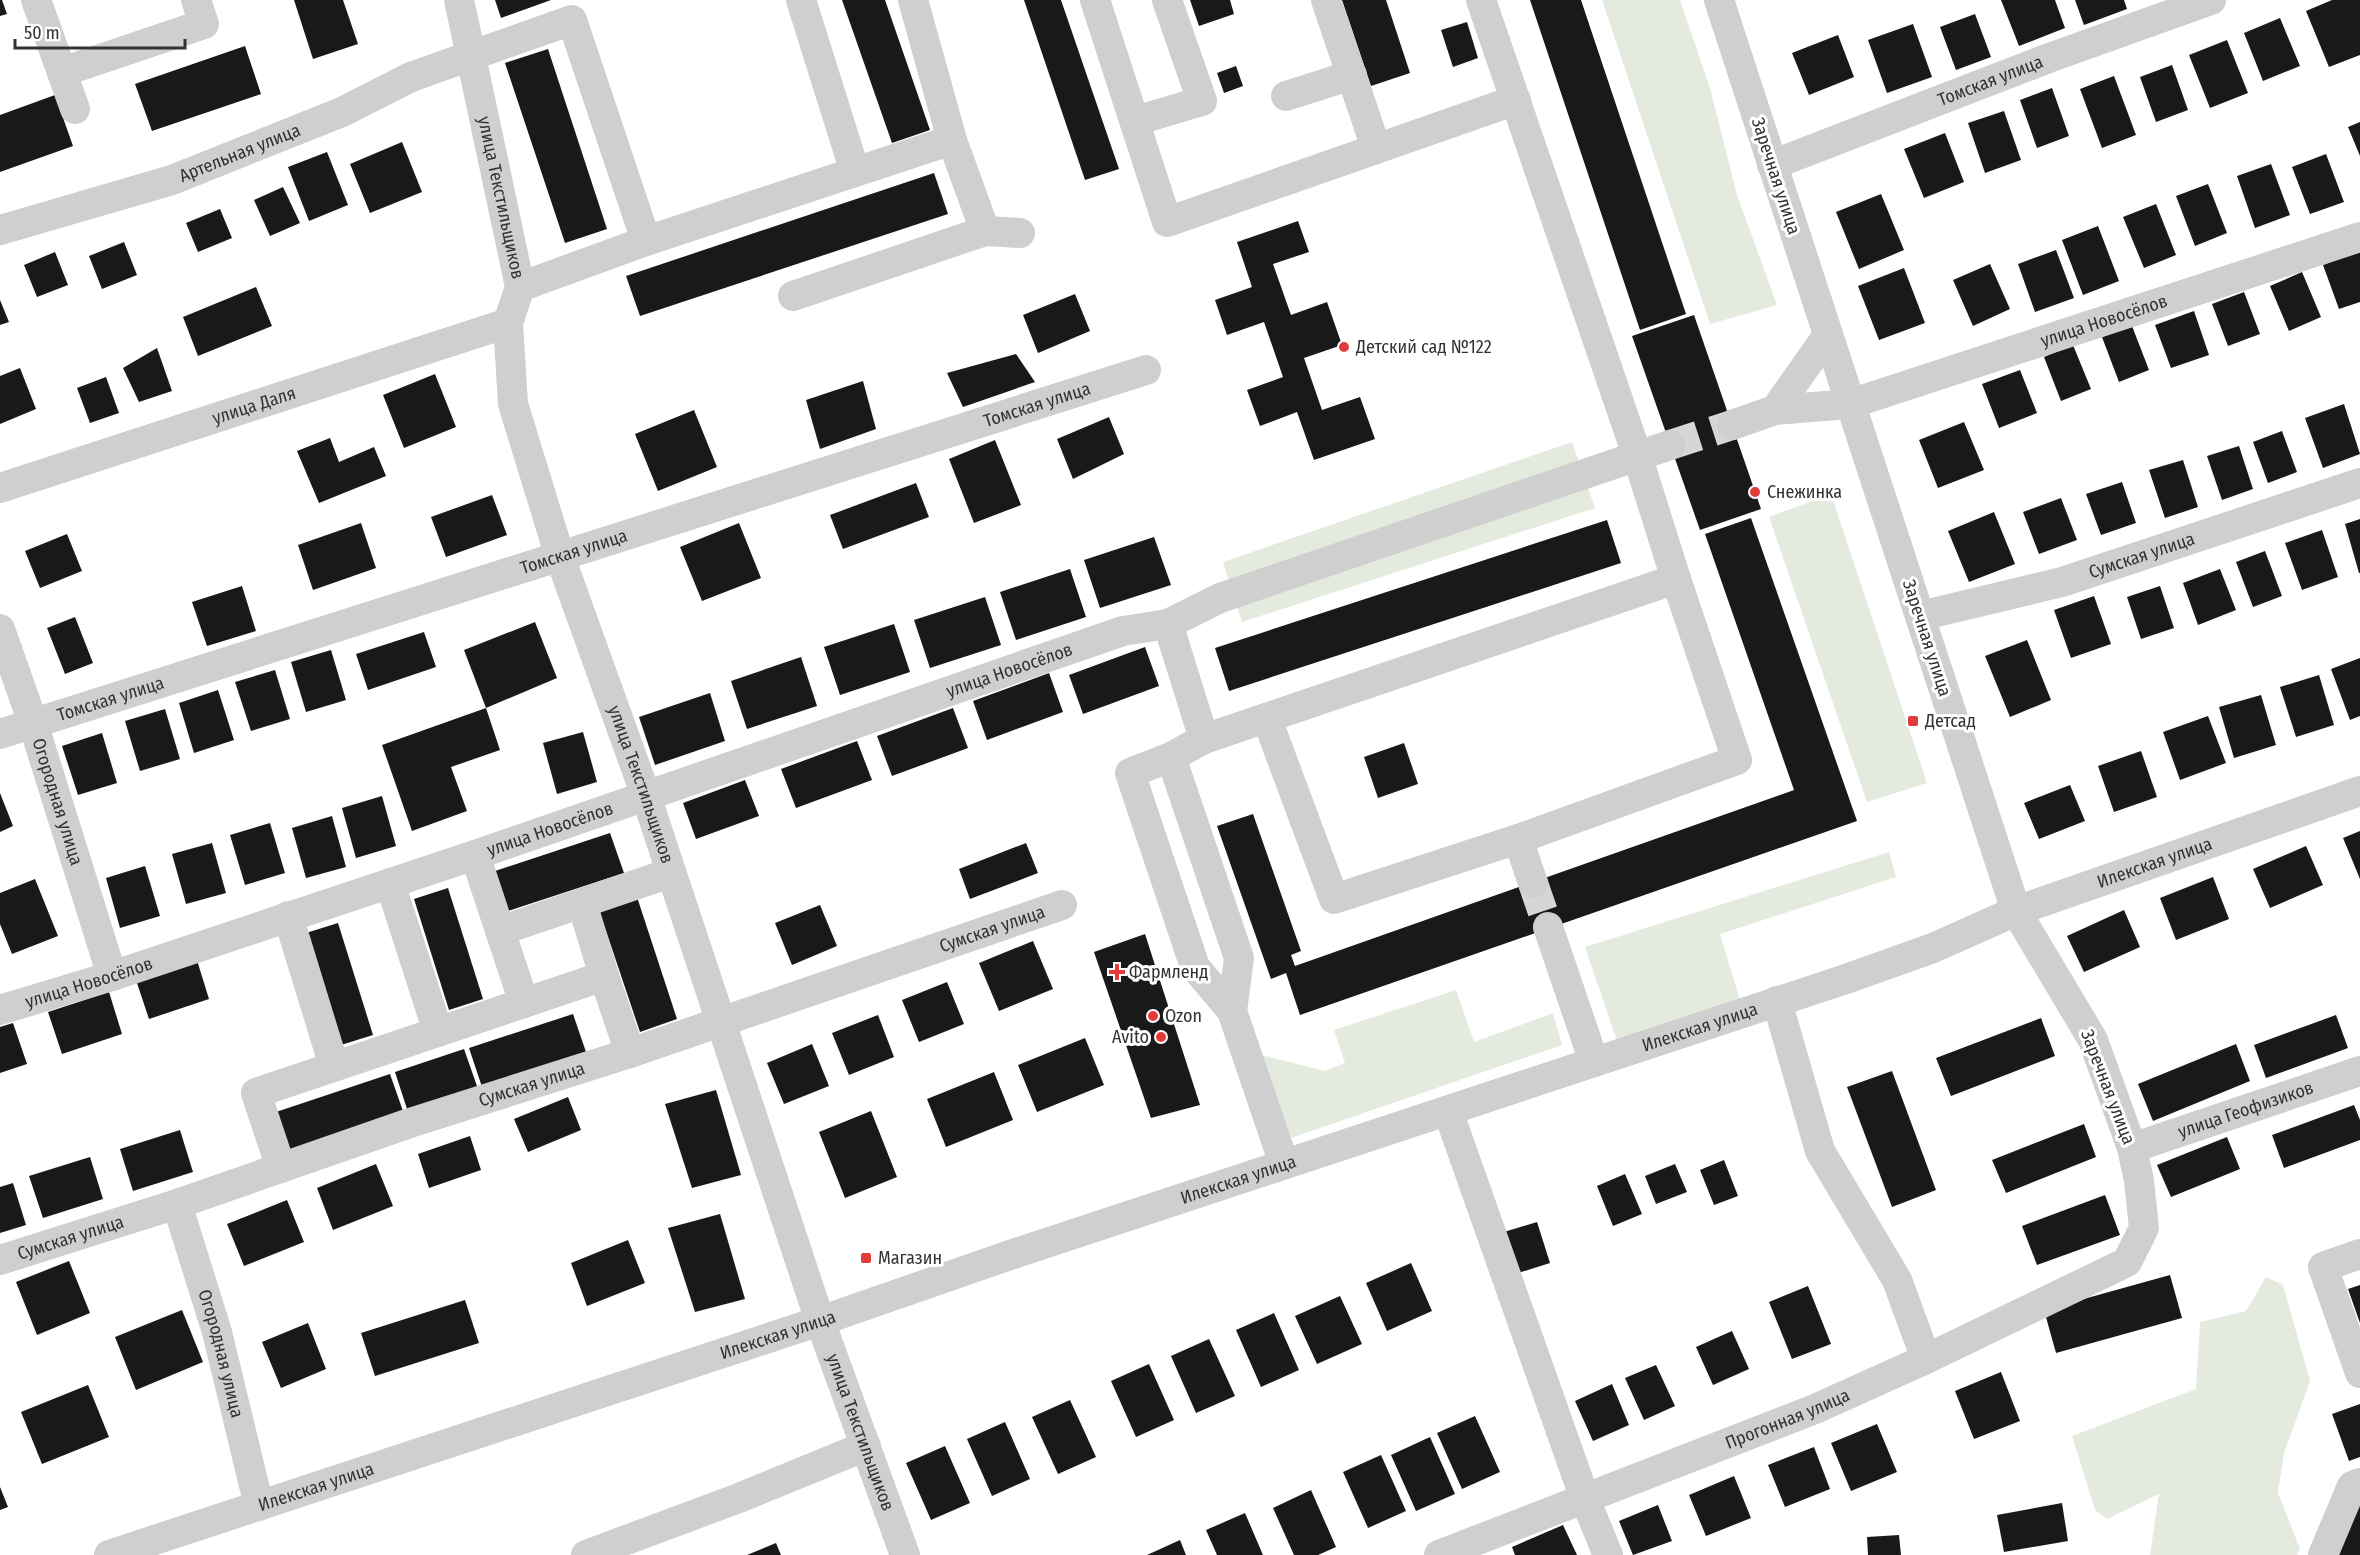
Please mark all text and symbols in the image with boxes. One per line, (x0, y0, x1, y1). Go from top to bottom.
scale bar (15, 12, 184, 50)
text: 50 m (24, 22, 60, 44)
street label: Томская улица (1935, 50, 2046, 111)
street label: улица Текстильщиков (473, 114, 529, 281)
street label: Заречная улица (1747, 115, 1805, 237)
street label: Артельная улица (176, 119, 304, 187)
street label: улица Новосёлов (2038, 290, 2170, 352)
place label: Детский сад №122 (1355, 336, 1492, 358)
marker: Детский сад №122 (1337, 340, 1351, 354)
street label: Томская улица (981, 377, 1093, 432)
street label: улица Даля (209, 382, 298, 429)
place label: Снежинка (1767, 481, 1842, 503)
marker: Снежинка (1748, 485, 1762, 499)
street label: Томская улица (518, 524, 630, 579)
street label: Сумская улица (2086, 528, 2198, 583)
street label: Заречная улица (1898, 577, 1956, 699)
street label: улица Новосёлов (943, 638, 1075, 702)
street label: Томская улица (54, 672, 167, 726)
street label: улица Текстильщиков (603, 702, 679, 866)
place label: Детсад (1924, 710, 1976, 732)
marker: Детсад (1906, 714, 1920, 728)
street label: Огородная улица (27, 735, 88, 868)
street label: улица Новосёлов (484, 797, 616, 861)
street label: Илекская улица (2094, 832, 2215, 893)
street label: Сумская улица (936, 901, 1048, 957)
street label: улица Новосёлов (23, 952, 155, 1013)
place label: Фармленд (1129, 961, 1208, 983)
marker: Фармленд (1110, 965, 1124, 979)
street label: Илекская улица (1639, 998, 1761, 1057)
place label: Ozon (1165, 1005, 1202, 1027)
marker: Ozon (1146, 1009, 1160, 1023)
place label: Avito (1112, 1026, 1149, 1048)
street label: Заречная улица (2076, 1026, 2140, 1148)
marker: Avito (1154, 1030, 1168, 1044)
street label: Сумская улица (476, 1057, 588, 1111)
street label: улица Геофизиков (2175, 1077, 2316, 1143)
street label: Илекская улица (1178, 1150, 1299, 1209)
street label: Сумская улица (15, 1211, 127, 1265)
place label: Магазин (878, 1247, 942, 1269)
marker: Магазин (859, 1251, 873, 1265)
street label: Огородная улица (193, 1287, 248, 1420)
street label: Илекская улица (717, 1305, 839, 1364)
street label: улица Текстильщиков (822, 1351, 899, 1514)
street label: Прогонная улица (1722, 1384, 1853, 1454)
street label: Илекская улица (255, 1458, 377, 1516)

